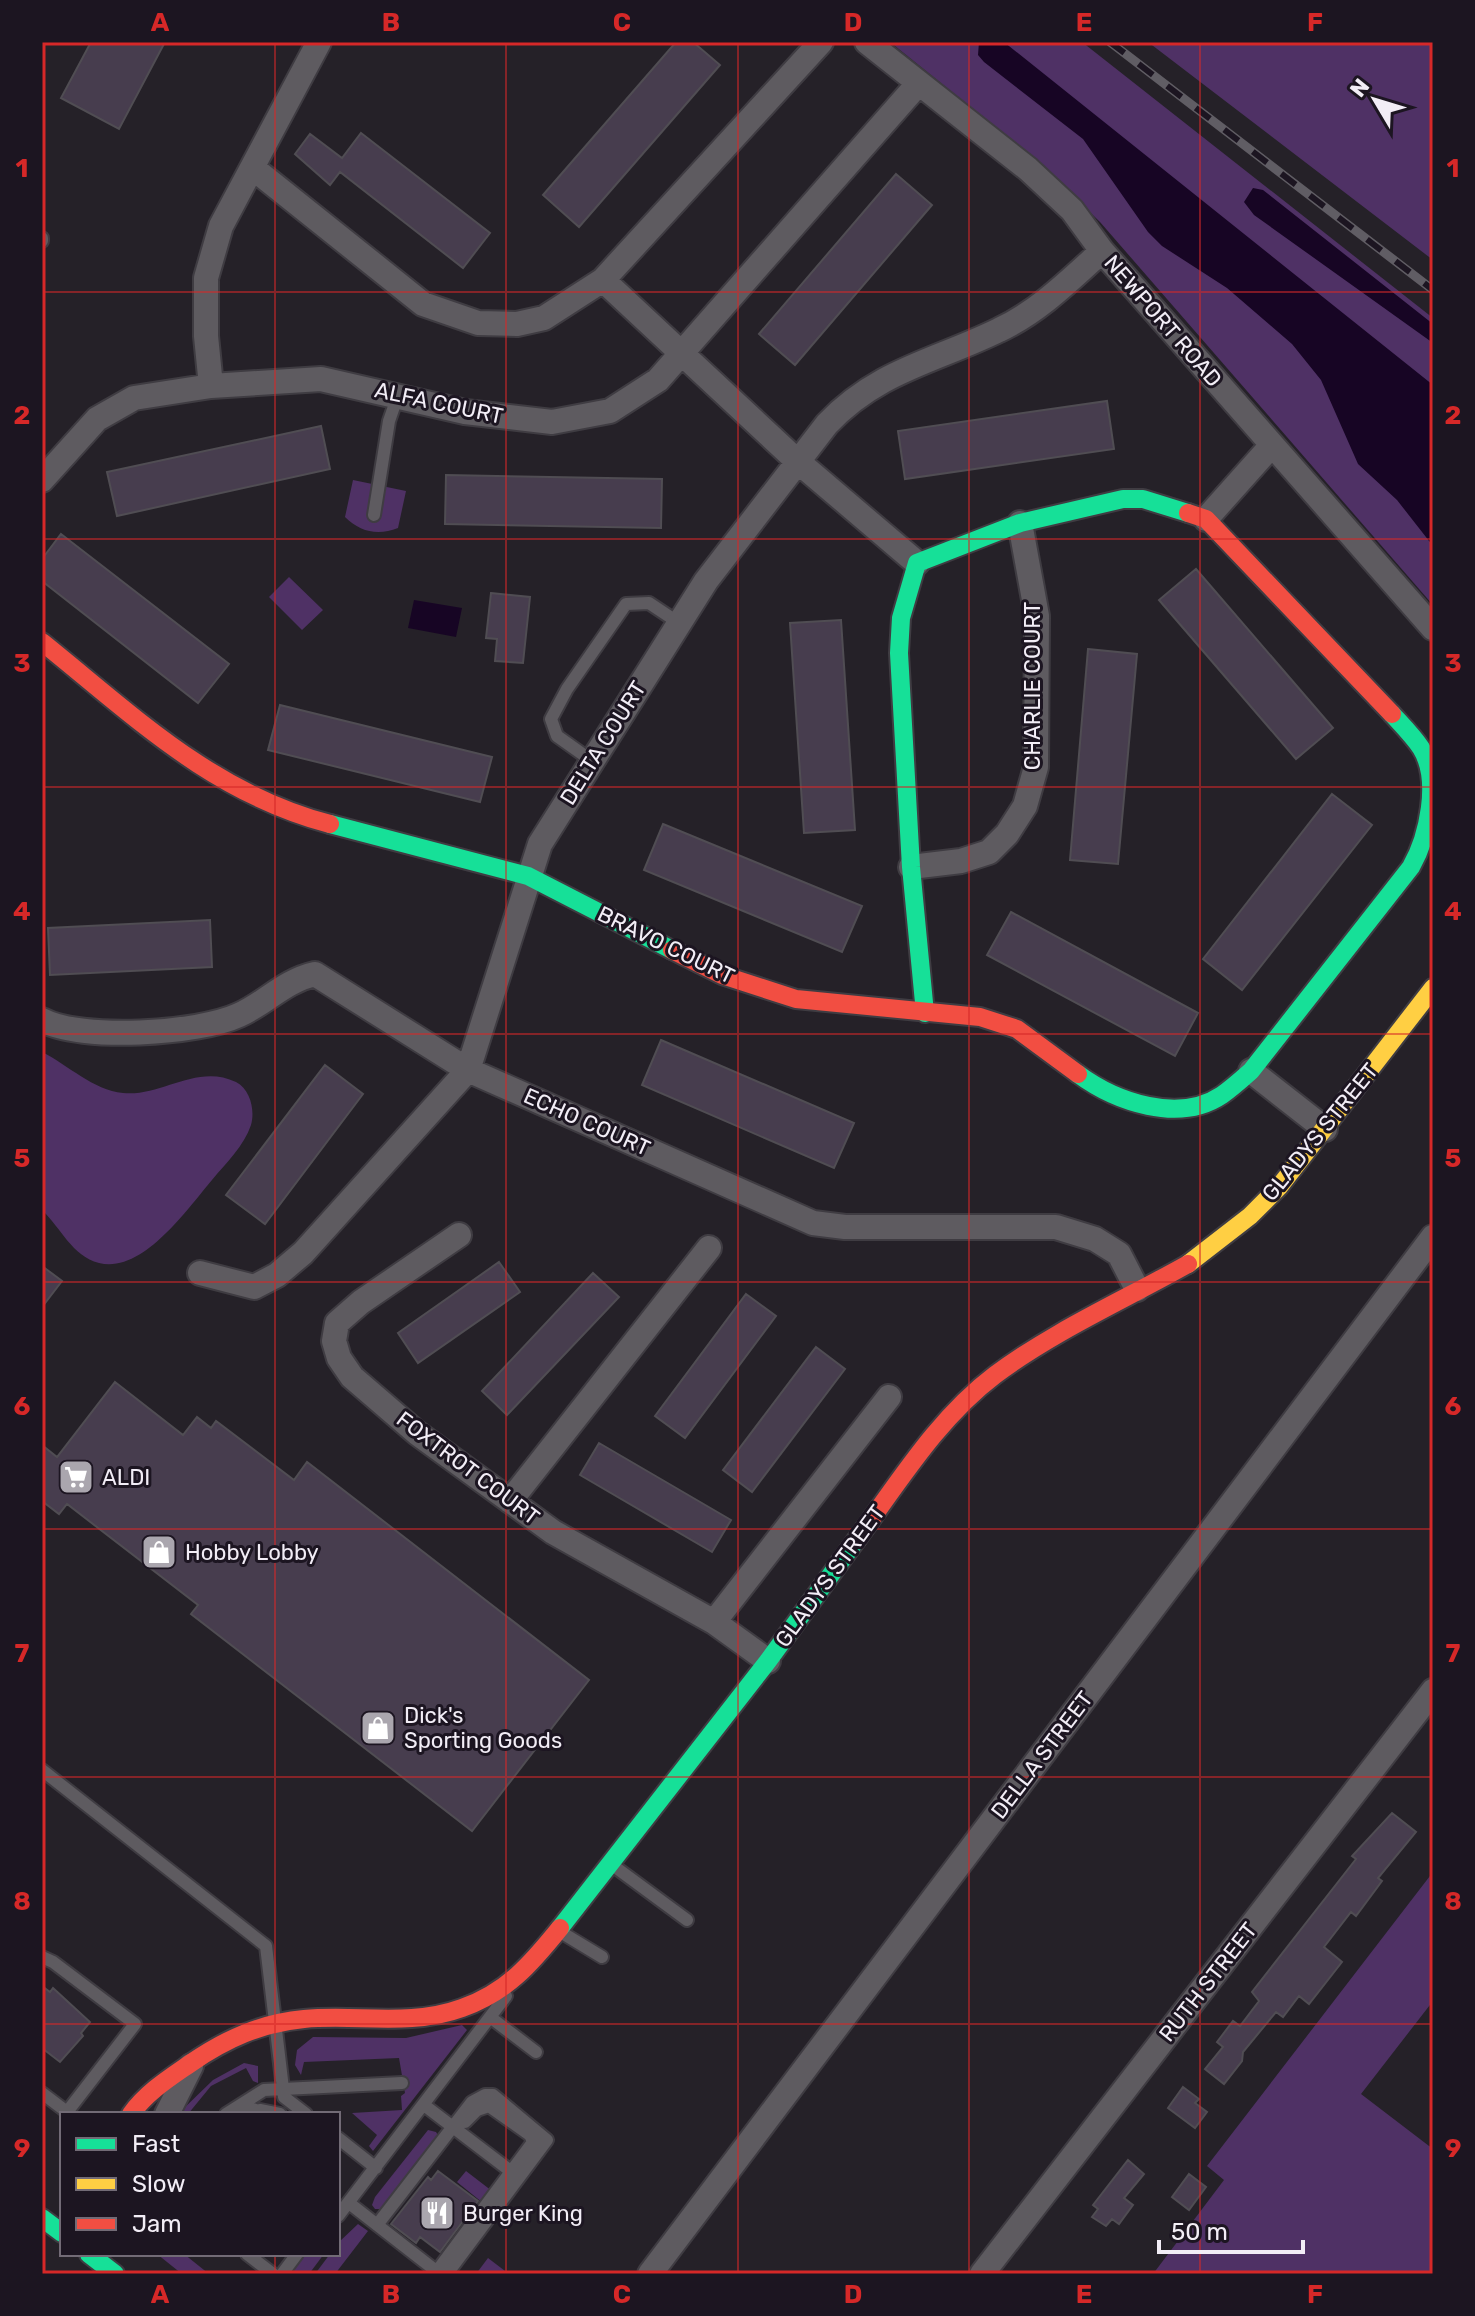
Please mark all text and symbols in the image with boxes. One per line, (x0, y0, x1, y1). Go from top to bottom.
text: A (151, 7, 170, 38)
text: B (382, 7, 400, 38)
text: C (613, 7, 631, 38)
text: D (844, 7, 862, 38)
text: E (1076, 7, 1092, 38)
text: F (1307, 7, 1323, 38)
north arrow (1335, 60, 1415, 140)
text: N (1344, 73, 1375, 103)
text: 1 (16, 153, 28, 184)
text: 1 (1447, 153, 1459, 184)
street label: NEWPORT ROAD (1098, 250, 1228, 392)
street label: ALFA COURT (372, 376, 506, 430)
text: 2 (14, 400, 30, 431)
text: 2 (1445, 400, 1461, 431)
street label: CHARLIE COURT (1019, 601, 1046, 770)
text: 3 (13, 648, 31, 679)
text: 3 (1444, 648, 1462, 679)
street label: DELTA COURT (554, 676, 652, 810)
text: 4 (13, 896, 31, 927)
text: 4 (1444, 896, 1462, 927)
street label: BRAVO COURT (593, 900, 739, 990)
street label: GLADYS STREET (1256, 1057, 1384, 1206)
street label: ECHO COURT (519, 1082, 655, 1162)
text: 5 (14, 1143, 30, 1174)
text: 5 (1445, 1143, 1461, 1174)
text: 6 (14, 1391, 31, 1422)
text: 6 (1445, 1391, 1462, 1422)
street label: FOXTROT COURT (391, 1405, 545, 1531)
supermarket icon: ALDI (57, 1458, 95, 1496)
place label: ALDI (102, 1464, 150, 1491)
street label: GLADYS STREET (769, 1499, 891, 1652)
shop icon: Hobby Lobby (140, 1533, 178, 1571)
place label: Hobby Lobby (185, 1539, 319, 1566)
text: 7 (15, 1638, 30, 1669)
text: 7 (1446, 1638, 1461, 1669)
street label: DELLA STREET (985, 1686, 1099, 1824)
place label: Dick's Sporting Goods (404, 1702, 562, 1754)
shop icon: Dick's Sporting Goods (359, 1709, 397, 1747)
text: 8 (13, 1886, 31, 1917)
text: 8 (1444, 1886, 1462, 1917)
street label: RUTH STREET (1153, 1917, 1263, 2047)
legend (60, 2112, 340, 2256)
text: Fast (132, 2130, 180, 2158)
text: 9 (14, 2133, 30, 2164)
text: 9 (1445, 2133, 1461, 2164)
text: Slow (132, 2170, 185, 2198)
restaurant icon: Burger King (418, 2194, 456, 2232)
place label: Burger King (463, 2200, 583, 2227)
scale bar (1159, 2204, 1303, 2254)
text: Jam (132, 2210, 182, 2238)
text: 50 m (1171, 2218, 1228, 2246)
text: A (151, 2279, 170, 2310)
text: B (382, 2279, 400, 2310)
text: C (613, 2279, 631, 2310)
text: D (844, 2279, 862, 2310)
text: E (1076, 2279, 1092, 2310)
text: F (1307, 2279, 1323, 2310)

